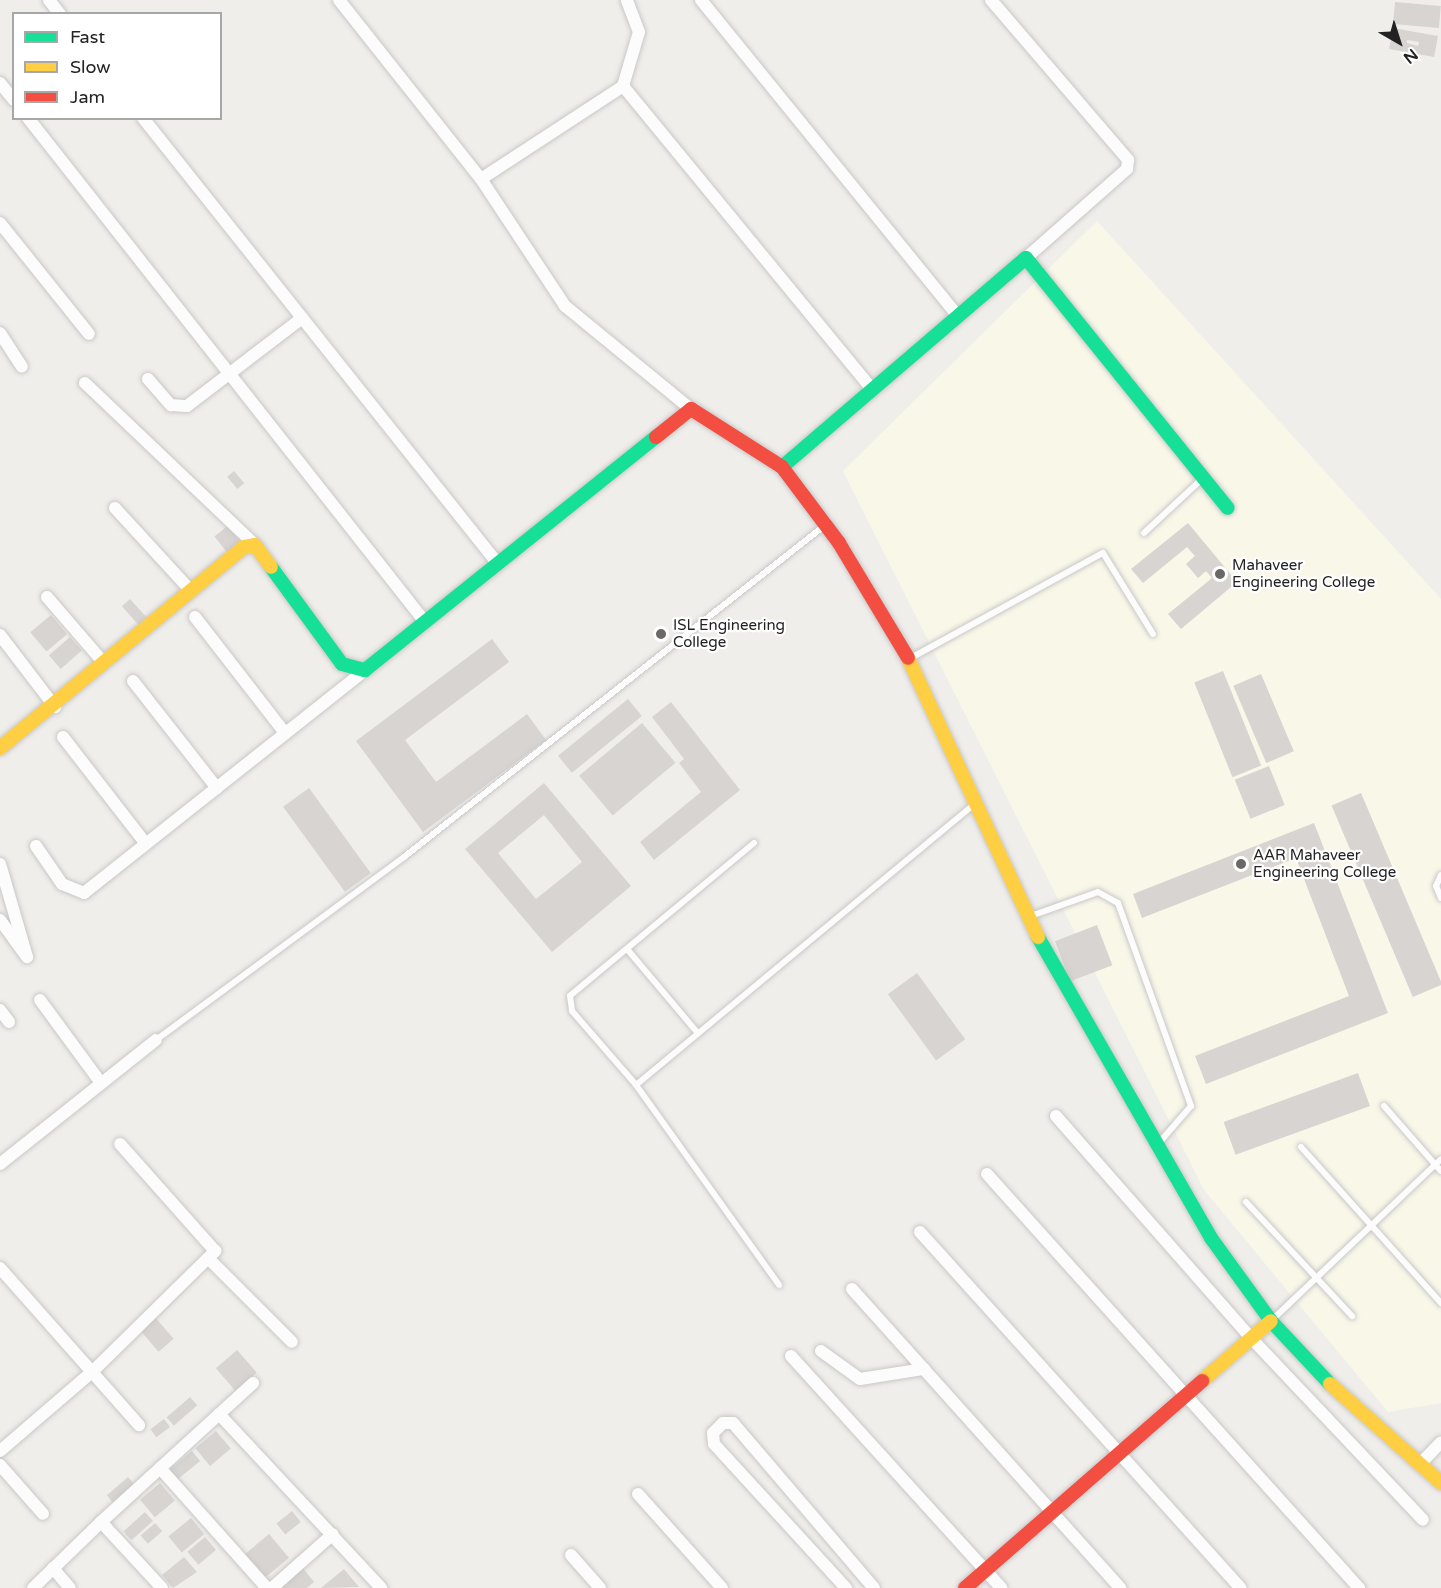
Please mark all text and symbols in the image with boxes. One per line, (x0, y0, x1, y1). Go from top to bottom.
legend (12, 12, 222, 120)
north arrow (1369, 12, 1429, 72)
text: Fast (70, 26, 105, 48)
text: N (1399, 44, 1422, 68)
text: Slow (70, 56, 111, 78)
text: Jam (70, 86, 105, 108)
place label: Mahaveer Engineering College (1232, 556, 1375, 591)
marker: Mahaveer Engineering College (1213, 567, 1227, 581)
place label: ISL Engineering College (673, 616, 785, 651)
marker: ISL Engineering College (654, 627, 668, 641)
place label: AAR Mahaveer Engineering College (1253, 846, 1396, 881)
marker: AAR Mahaveer Engineering College (1234, 857, 1248, 871)

